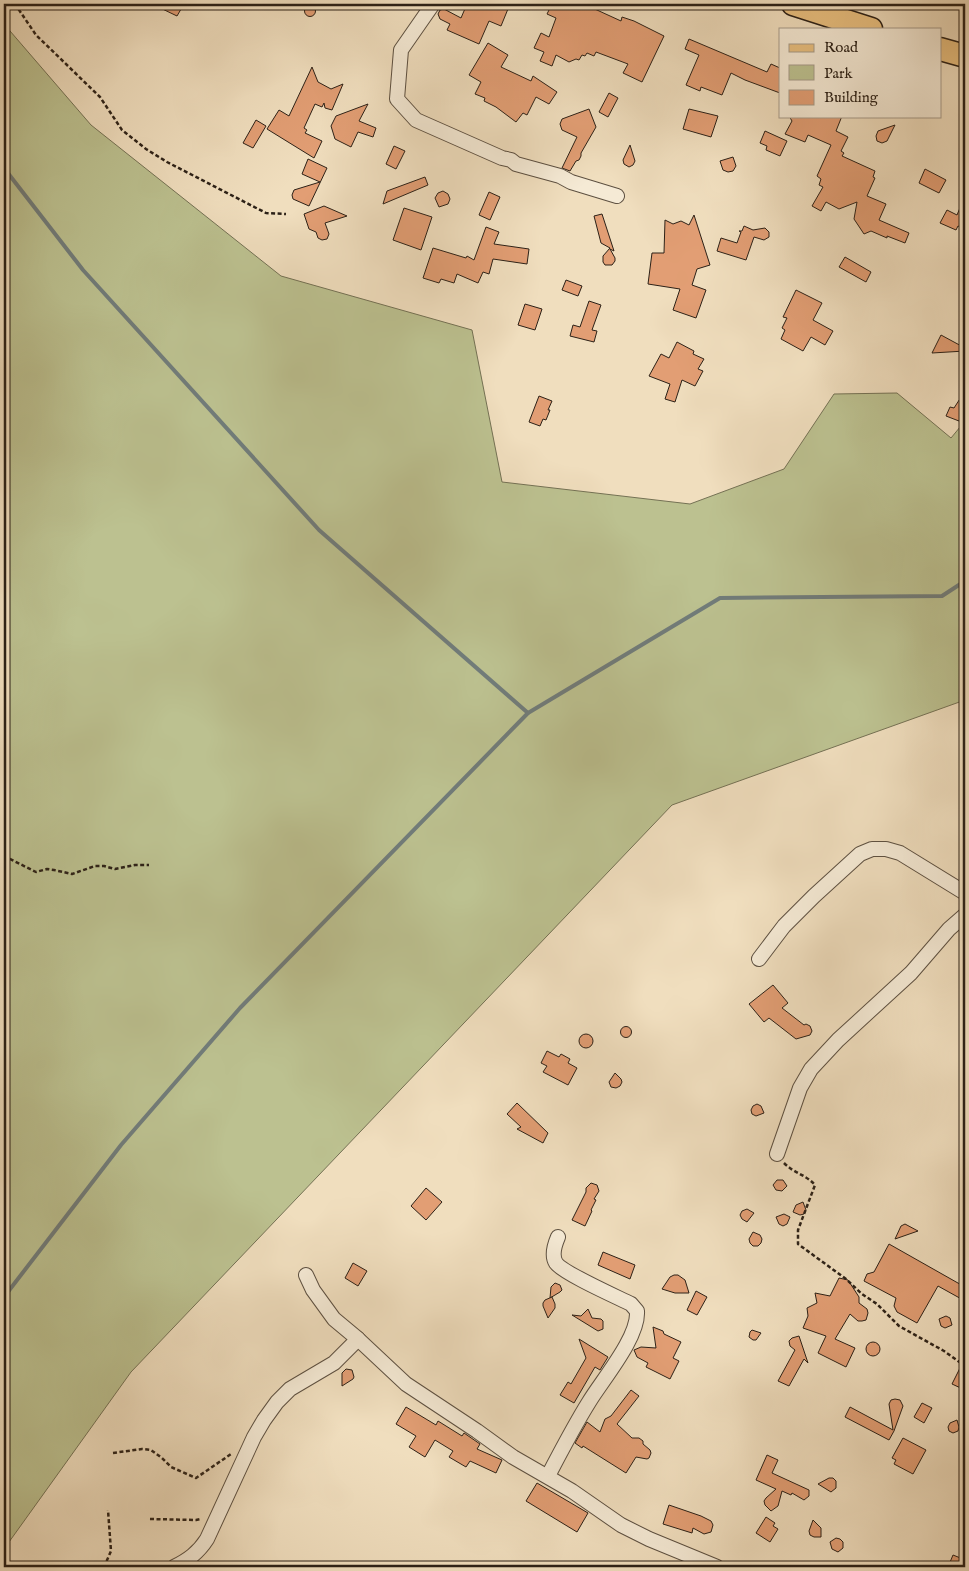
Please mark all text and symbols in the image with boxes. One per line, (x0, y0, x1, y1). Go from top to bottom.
legend (779, 28, 942, 118)
text: Road (824, 38, 859, 57)
text: Park (824, 64, 854, 83)
text: Building (824, 88, 879, 107)

